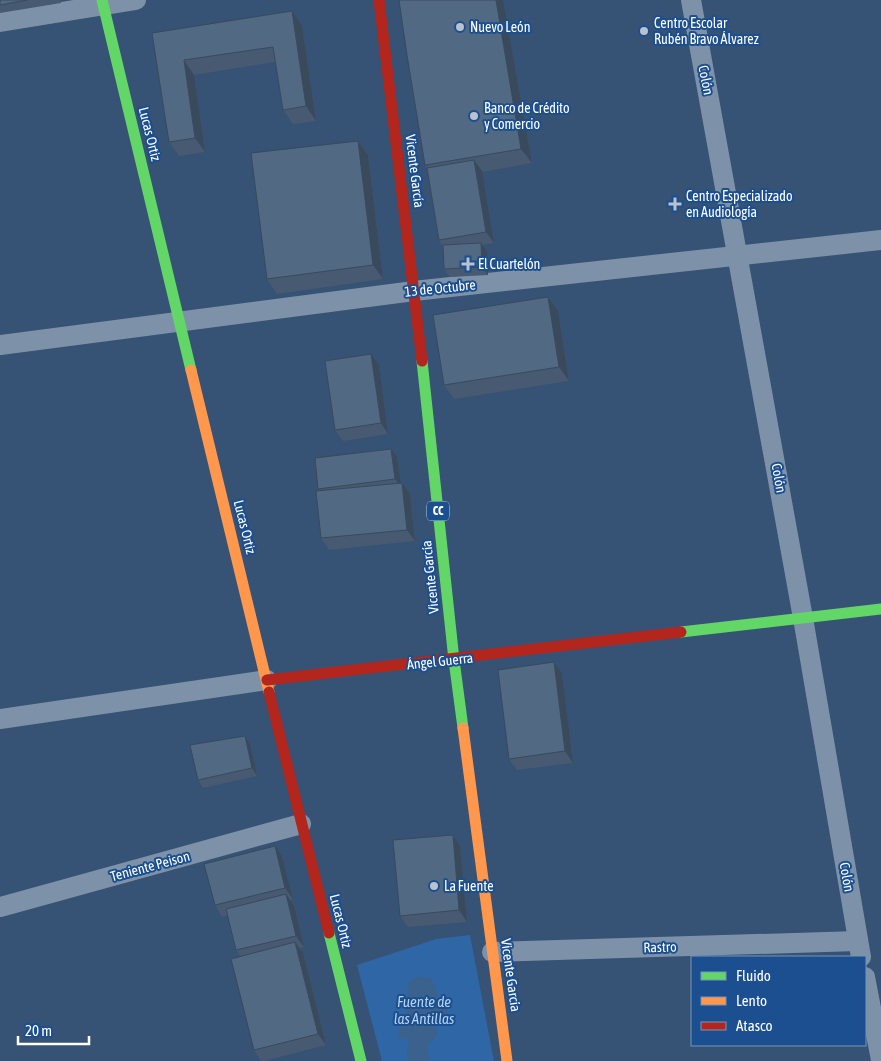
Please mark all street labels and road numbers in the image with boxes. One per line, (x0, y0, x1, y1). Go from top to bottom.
street label: Colón (695, 64, 717, 96)
street label: Lucas Ortiz (136, 105, 164, 163)
street label: Vicente García (403, 134, 427, 208)
street label: 13 de Octubre (404, 276, 476, 300)
street label: Colón (769, 462, 789, 494)
street label: Lucas Ortiz (231, 498, 259, 556)
road number: CC (427, 502, 449, 520)
street label: Vicente García (418, 540, 442, 614)
street label: Ángel Guerra (406, 650, 474, 672)
street label: Teniente Peison (109, 848, 191, 884)
street label: Colón (837, 861, 857, 893)
street label: Lucas Ortiz (327, 892, 355, 950)
street label: Vicente García (498, 937, 524, 1013)
street label: Rastro (643, 938, 677, 956)

